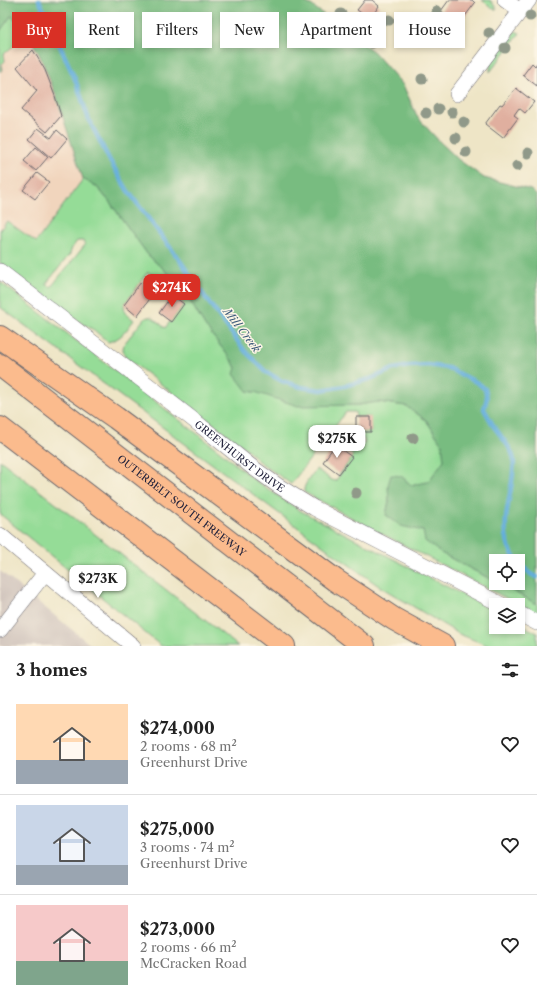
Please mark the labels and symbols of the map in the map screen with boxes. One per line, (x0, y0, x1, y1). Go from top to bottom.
pin: $274K (144, 274, 200, 308)
water label: Mill Creek (219, 303, 264, 355)
street label: GREENHURST DRIVE (192, 418, 287, 495)
pin: $275K (309, 425, 365, 459)
street label: OUTERBELT SOUTH FREEWAY (115, 452, 250, 560)
pin: $273K (70, 565, 126, 599)

